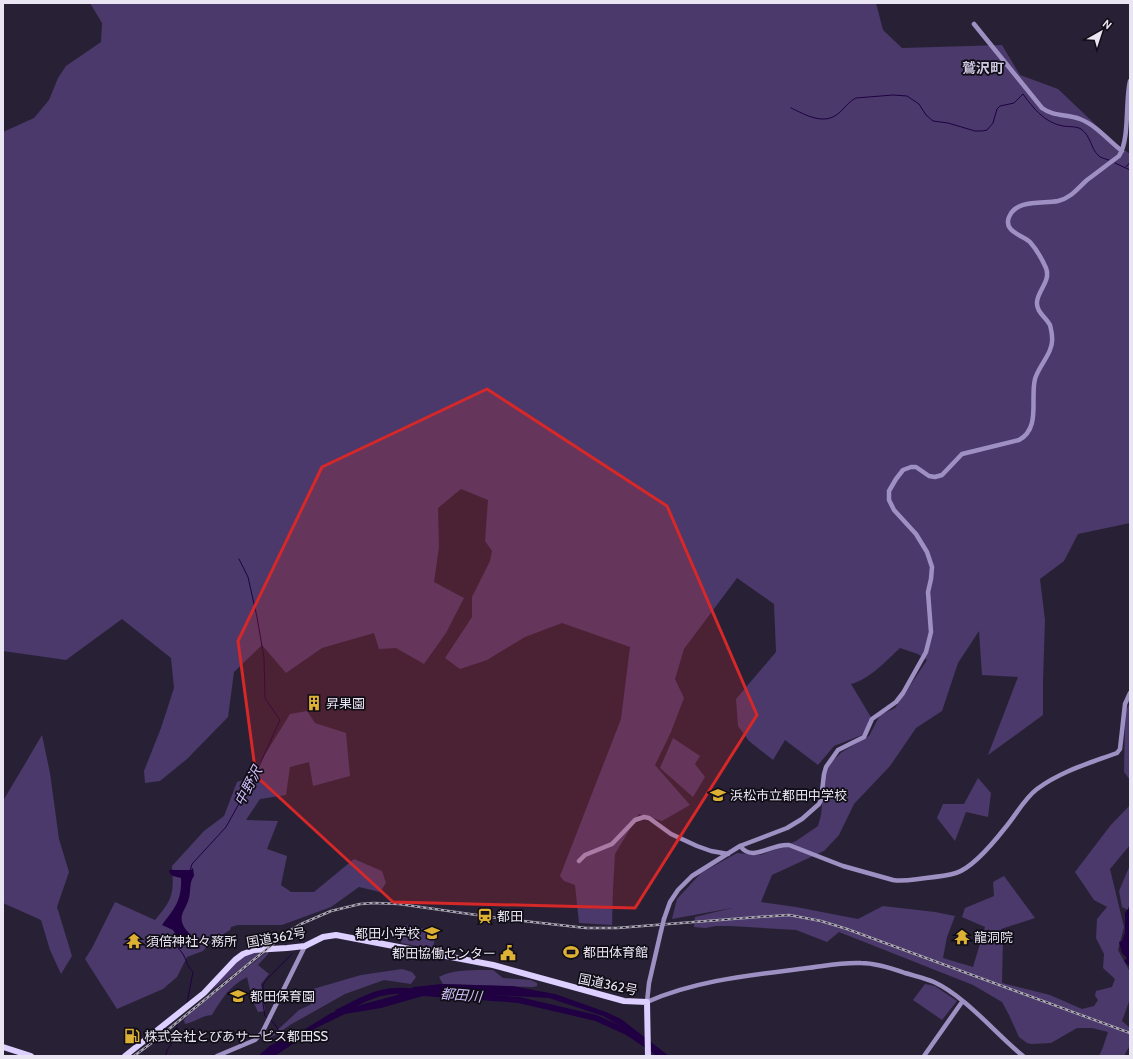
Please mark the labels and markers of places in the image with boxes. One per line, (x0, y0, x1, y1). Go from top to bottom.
building icon: 昇果園 (305, 694, 323, 712)
place label: 昇果園 (326, 695, 365, 711)
school or university icon: 浜松市立都田中学校 (709, 786, 727, 804)
place label: 浜松市立都田中学校 (730, 787, 847, 803)
station icon: 都田 (476, 907, 494, 925)
place label: 都田 (497, 908, 523, 924)
school or university icon: 都田小学校 (423, 924, 441, 942)
place label: 都田小学校 (355, 925, 420, 941)
temple icon: 龍洞院 (953, 928, 971, 946)
place label: 龍洞院 (974, 929, 1013, 945)
temple icon: 須倍神社々務所 (125, 932, 143, 950)
place label: 須倍神社々務所 (146, 933, 237, 949)
sports icon: 都田体育館 (562, 943, 580, 961)
public building icon: 都田協働センター (499, 944, 517, 962)
place label: 都田体育館 (583, 944, 648, 960)
place label: 都田協働センター (392, 945, 496, 961)
school or university icon: 都田保育園 (229, 987, 247, 1005)
place label: 都田保育園 (250, 988, 315, 1004)
fuel station icon: 株式会社とぴあサービス都田SS (123, 1027, 141, 1045)
place label: 株式会社とぴあサービス都田SS (144, 1028, 329, 1044)

